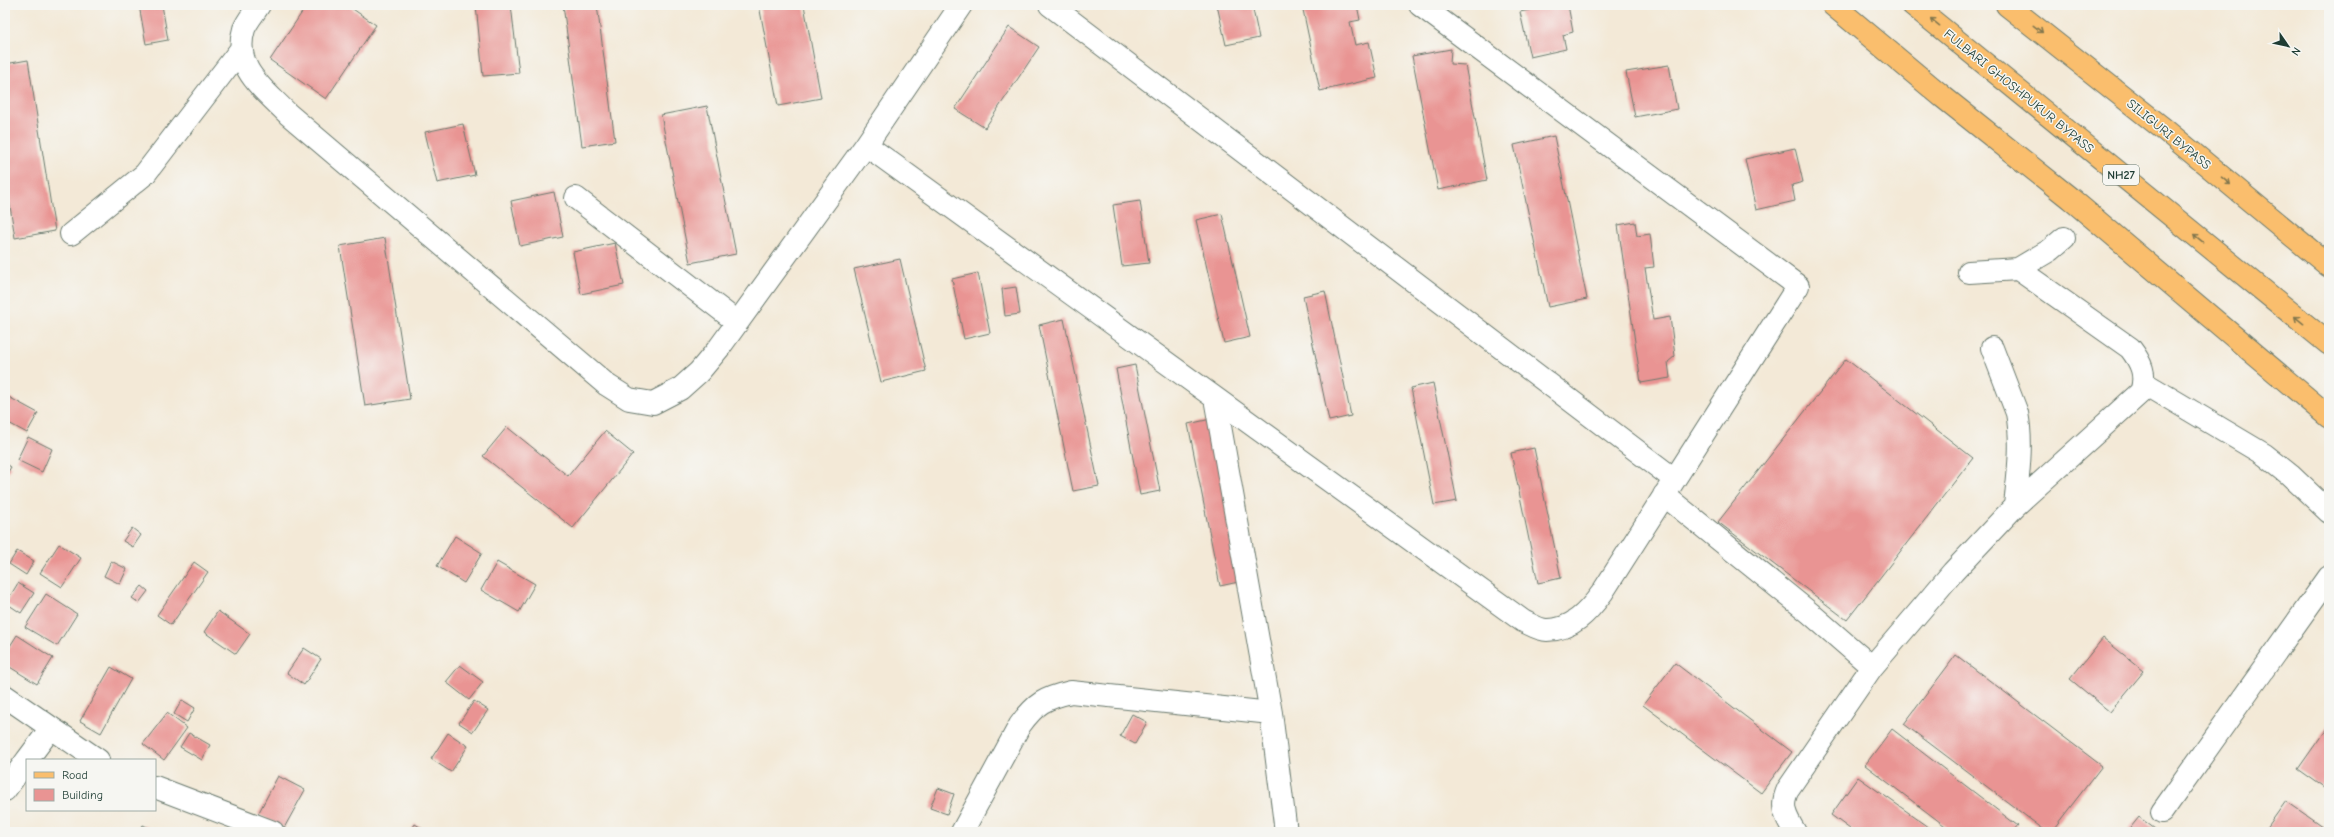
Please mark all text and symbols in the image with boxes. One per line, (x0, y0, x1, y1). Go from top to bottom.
one-way arrow (1929, 18, 1940, 27)
one-way arrow (2032, 25, 2043, 34)
street label: FULBARI GHOSHPUKUR BYPASS (1941, 26, 2097, 156)
north arrow (2268, 26, 2308, 66)
text: N (2288, 45, 2303, 58)
street label: SILIGURI BYPASS (2124, 96, 2214, 172)
road number: NH27 (2103, 165, 2139, 185)
one-way arrow (2221, 176, 2232, 185)
one-way arrow (2192, 233, 2203, 242)
one-way arrow (2293, 315, 2304, 324)
legend (26, 759, 156, 811)
text: Road (62, 768, 88, 782)
text: Building (62, 788, 103, 802)

